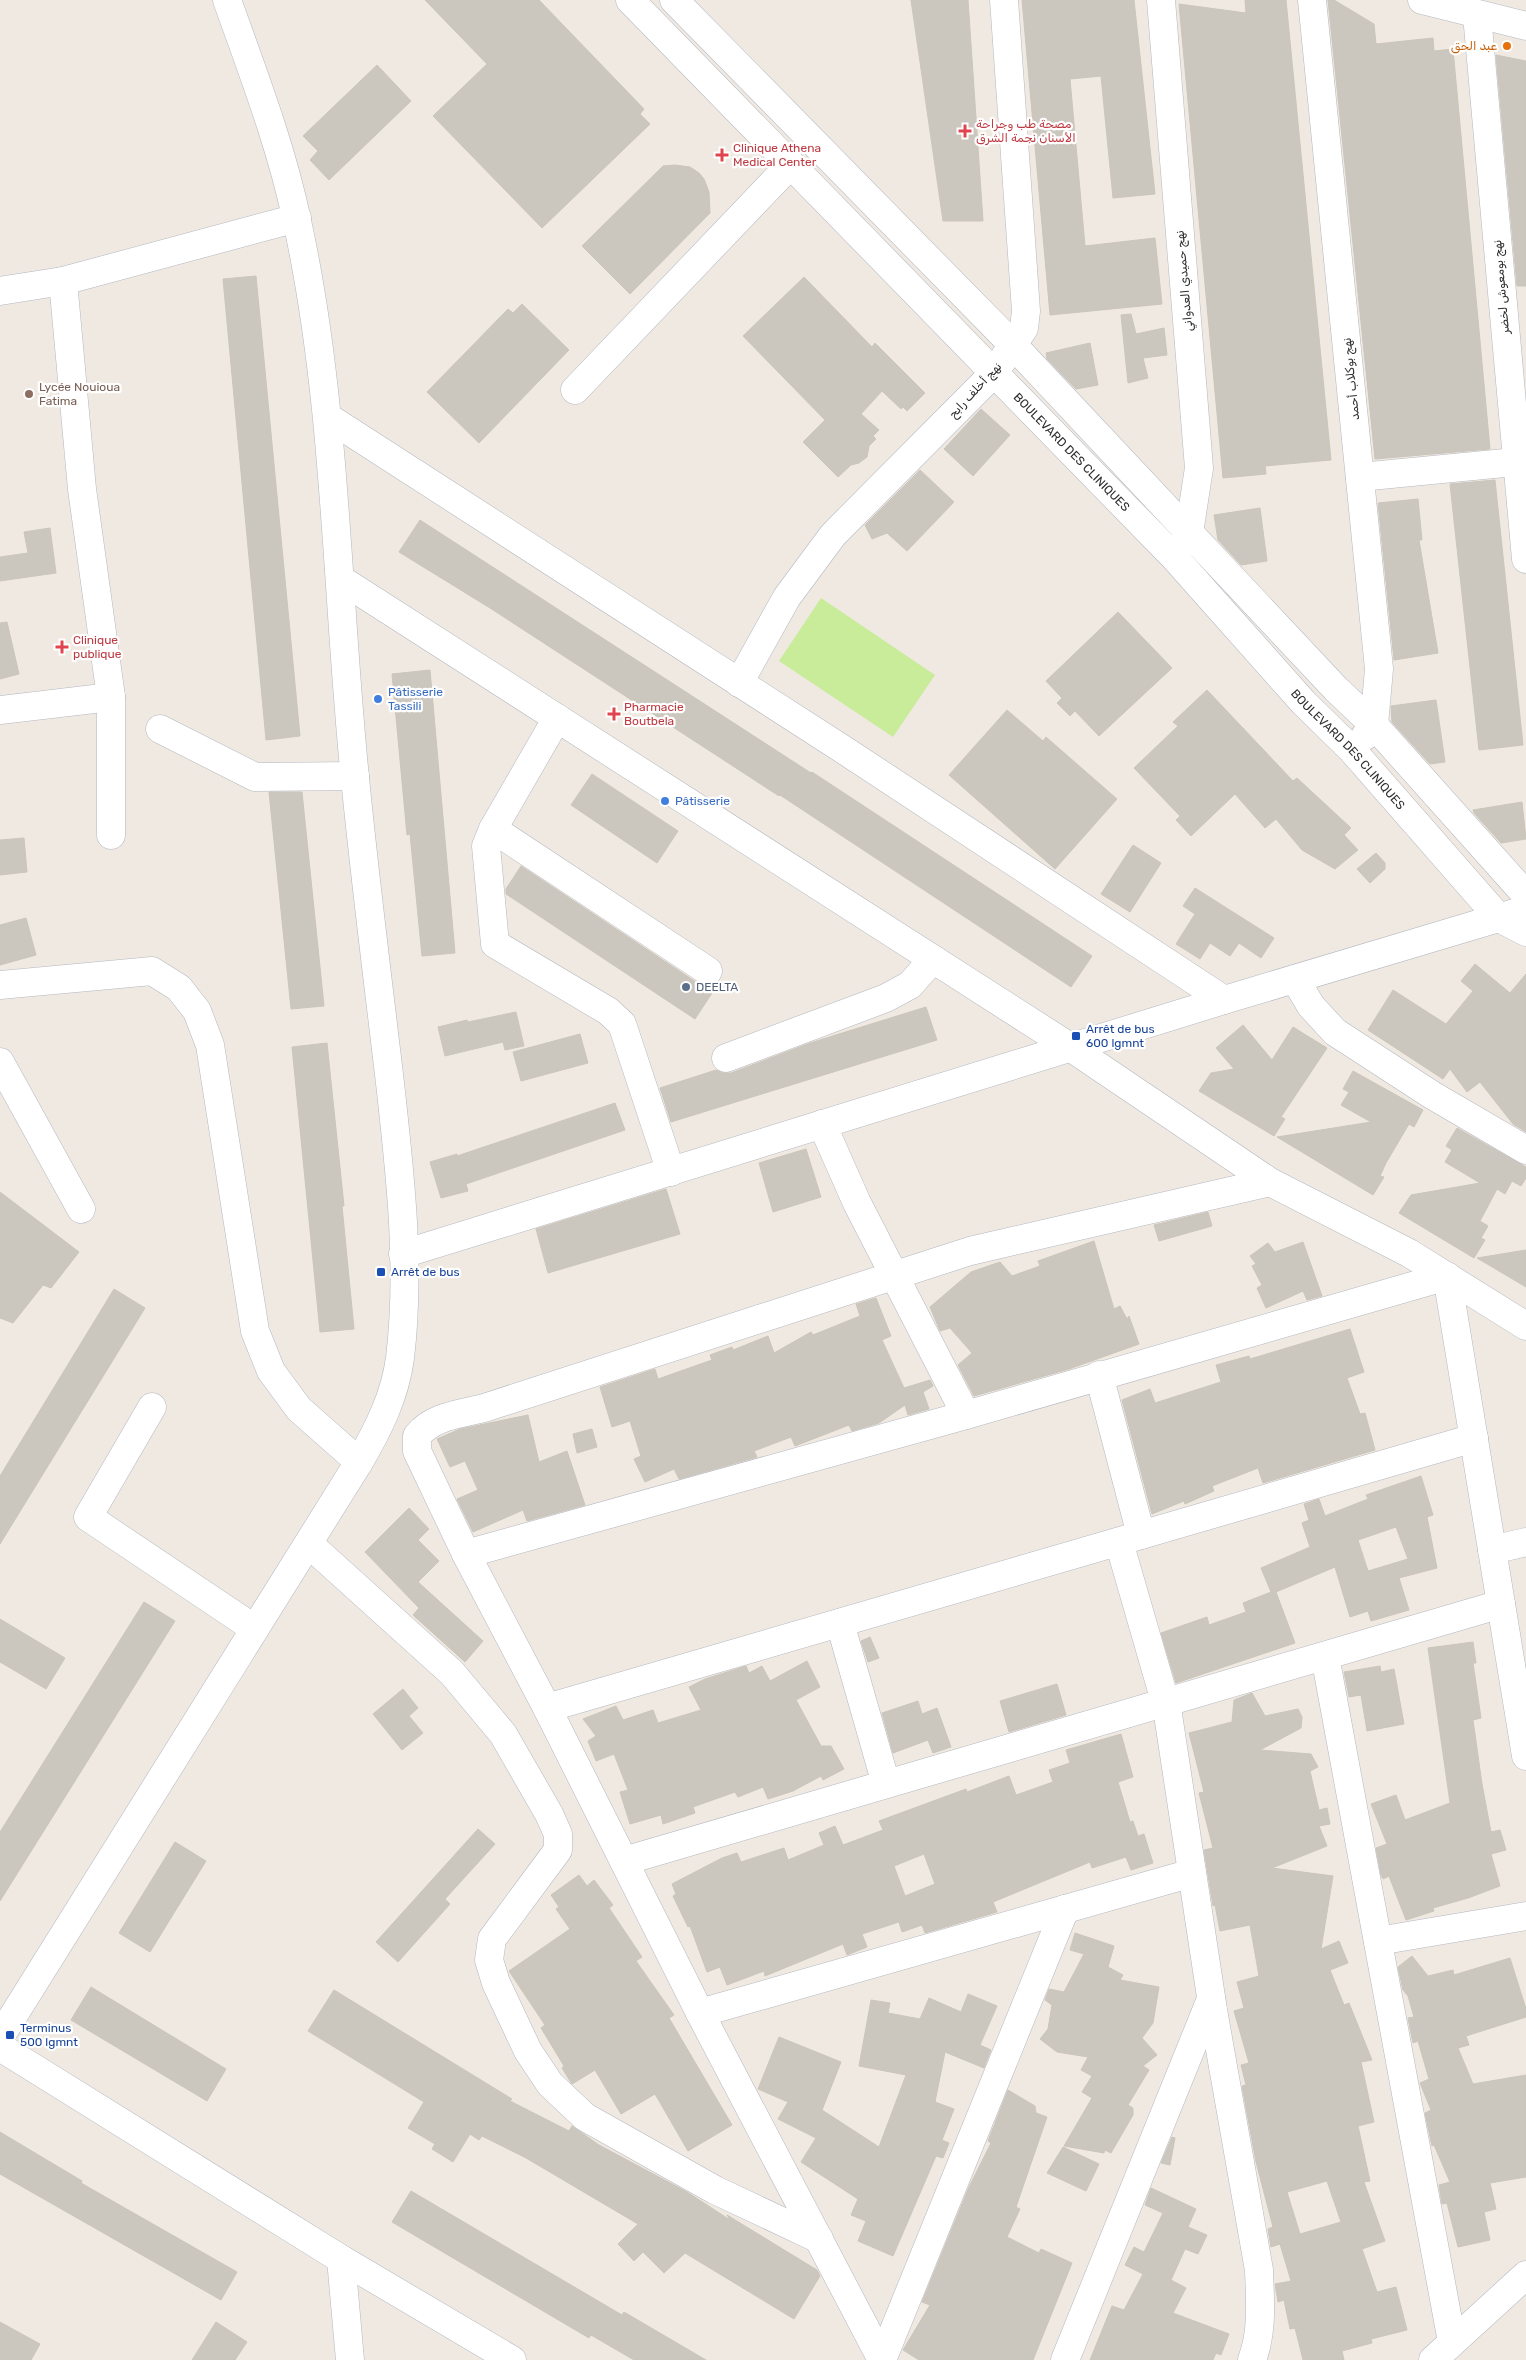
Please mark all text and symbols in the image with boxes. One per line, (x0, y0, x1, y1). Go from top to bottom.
place label: عبد الحق (1451, 39, 1498, 54)
marker: عبد الحق (1501, 40, 1513, 52)
place label: مصحة طب وجراحة الأسنان نجمة الشرق (976, 117, 1076, 146)
marker: مصحة طب وجراحة الأسنان نجمة الشرق (958, 124, 972, 138)
place label: Clinique Athena Medical Center (733, 141, 821, 169)
marker: Clinique Athena Medical Center (715, 148, 729, 162)
street label: نهج حميدي العدواني (1173, 230, 1197, 332)
street label: نهج بومعوش لخضر (1490, 239, 1514, 336)
street label: نهج بوكلاب أحمد (1340, 337, 1364, 421)
street label: نهج أخلف رابح (946, 359, 1006, 422)
place label: Lycée Nouioua Fatima (39, 380, 120, 408)
marker: Lycée Nouioua Fatima (23, 388, 35, 400)
street label: BOULEVARD DES CLINIQUES (1011, 390, 1132, 514)
place label: Clinique publique (73, 633, 122, 661)
marker: Clinique publique (55, 640, 69, 654)
place label: Pâtisserie Tassili (388, 685, 443, 713)
street label: BOULEVARD DES CLINIQUES (1288, 686, 1408, 812)
marker: Pâtisserie Tassili (372, 693, 384, 705)
place label: Pharmacie Boutbela (624, 700, 684, 728)
marker: Pharmacie Boutbela (608, 708, 620, 720)
place label: Pâtisserie (675, 794, 730, 808)
marker: Pâtisserie (659, 795, 671, 807)
place label: DEELTA (696, 980, 738, 994)
marker: DEELTA (680, 981, 692, 993)
place label: Arrêt de bus 600 lgmnt (1086, 1022, 1155, 1050)
marker: Arrêt de bus 600 lgmnt (1070, 1030, 1082, 1042)
place label: Arrêt de bus (391, 1265, 460, 1279)
marker: Arrêt de bus (375, 1266, 387, 1278)
place label: Terminus 500 lgmnt (20, 2021, 78, 2049)
marker: Terminus 500 lgmnt (4, 2029, 16, 2041)

